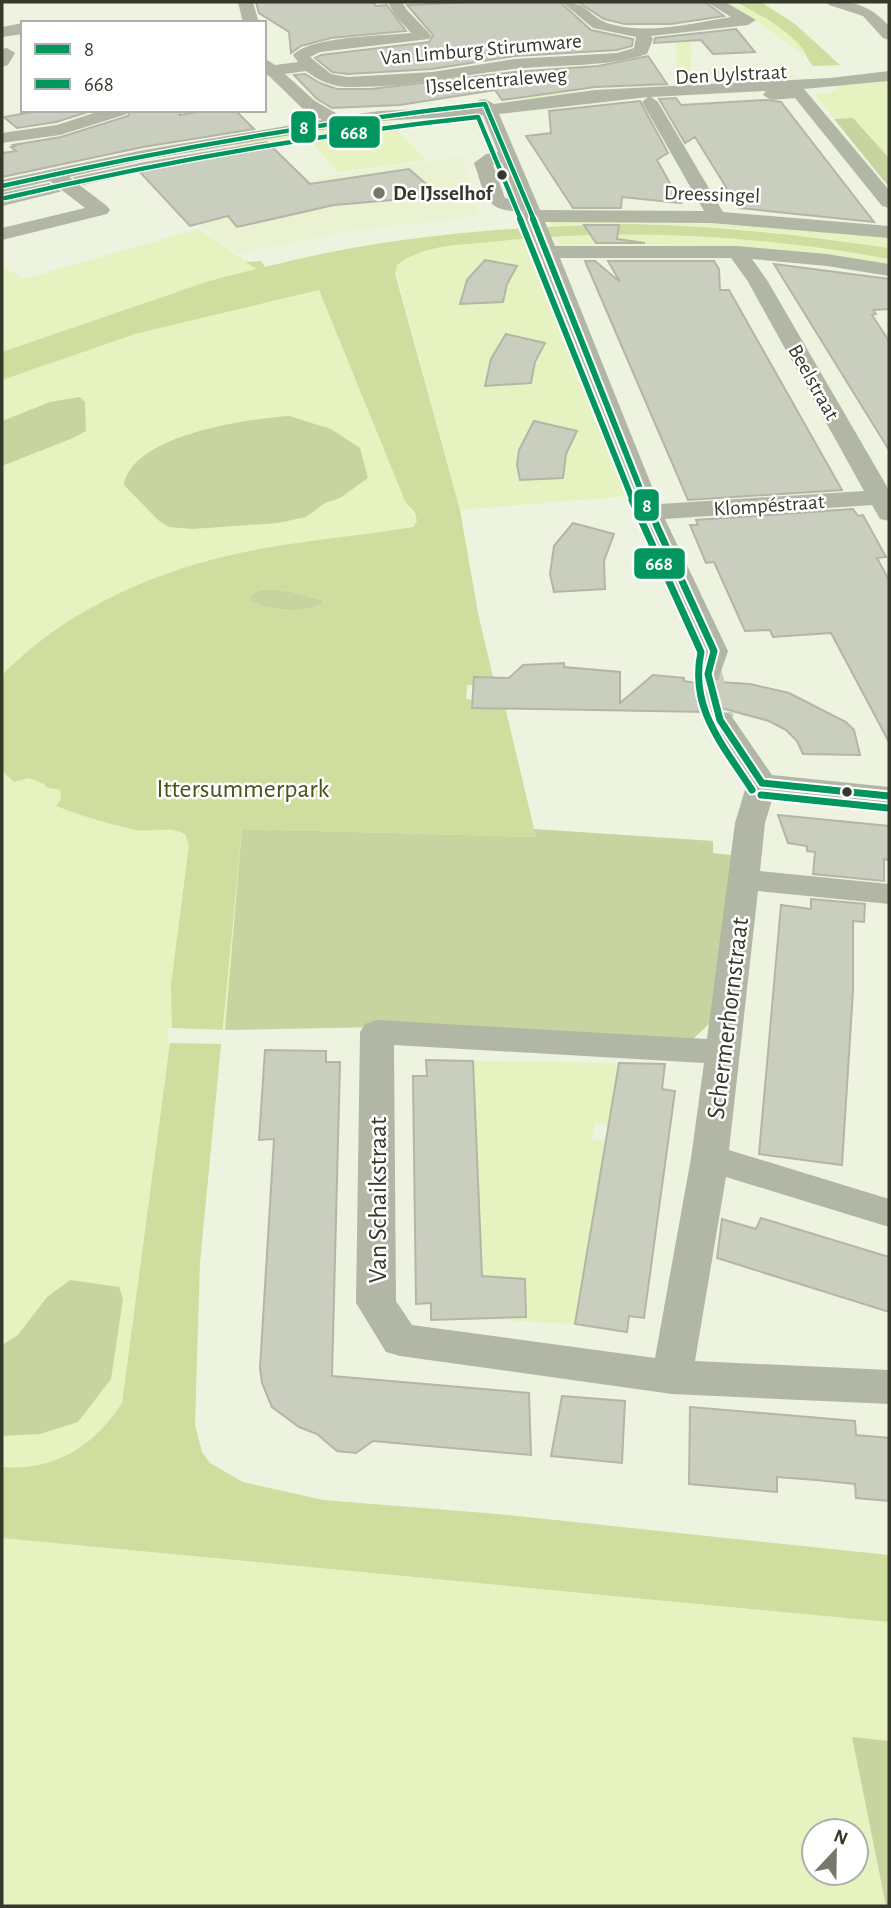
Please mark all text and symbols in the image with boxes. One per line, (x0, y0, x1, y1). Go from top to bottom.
legend (21, 21, 266, 112)
street label: Van Limburg Stirumware (379, 30, 583, 69)
text: 8 (84, 39, 94, 60)
street label: Den Uylstraat (675, 61, 788, 88)
street label: IJsselcentraleweg (424, 64, 569, 97)
text: 668 (84, 74, 114, 95)
line badge: 8 (290, 110, 317, 144)
line badge: 668 (328, 115, 381, 149)
text: 8 (299, 119, 309, 138)
text: 668 (340, 124, 368, 143)
unlabelled marker (495, 168, 509, 182)
street label: Dreessingel (664, 182, 760, 207)
place label: De IJsselhof (393, 183, 494, 204)
marker: De IJsselhof (371, 185, 387, 201)
street label: Beelstraat (784, 341, 843, 424)
line badge: 8 (633, 488, 660, 522)
street label: Klompéstraat (713, 491, 825, 520)
text: 8 (642, 497, 652, 516)
line badge: 668 (633, 547, 686, 580)
text: 668 (645, 555, 673, 574)
park label: Ittersummerpark (157, 776, 330, 802)
unlabelled marker (840, 785, 854, 799)
street label: Schermerhornstraat (703, 916, 753, 1120)
street label: Van Schaikstraat (365, 1117, 391, 1283)
north arrow (800, 1817, 870, 1887)
text: N (831, 1826, 850, 1849)

